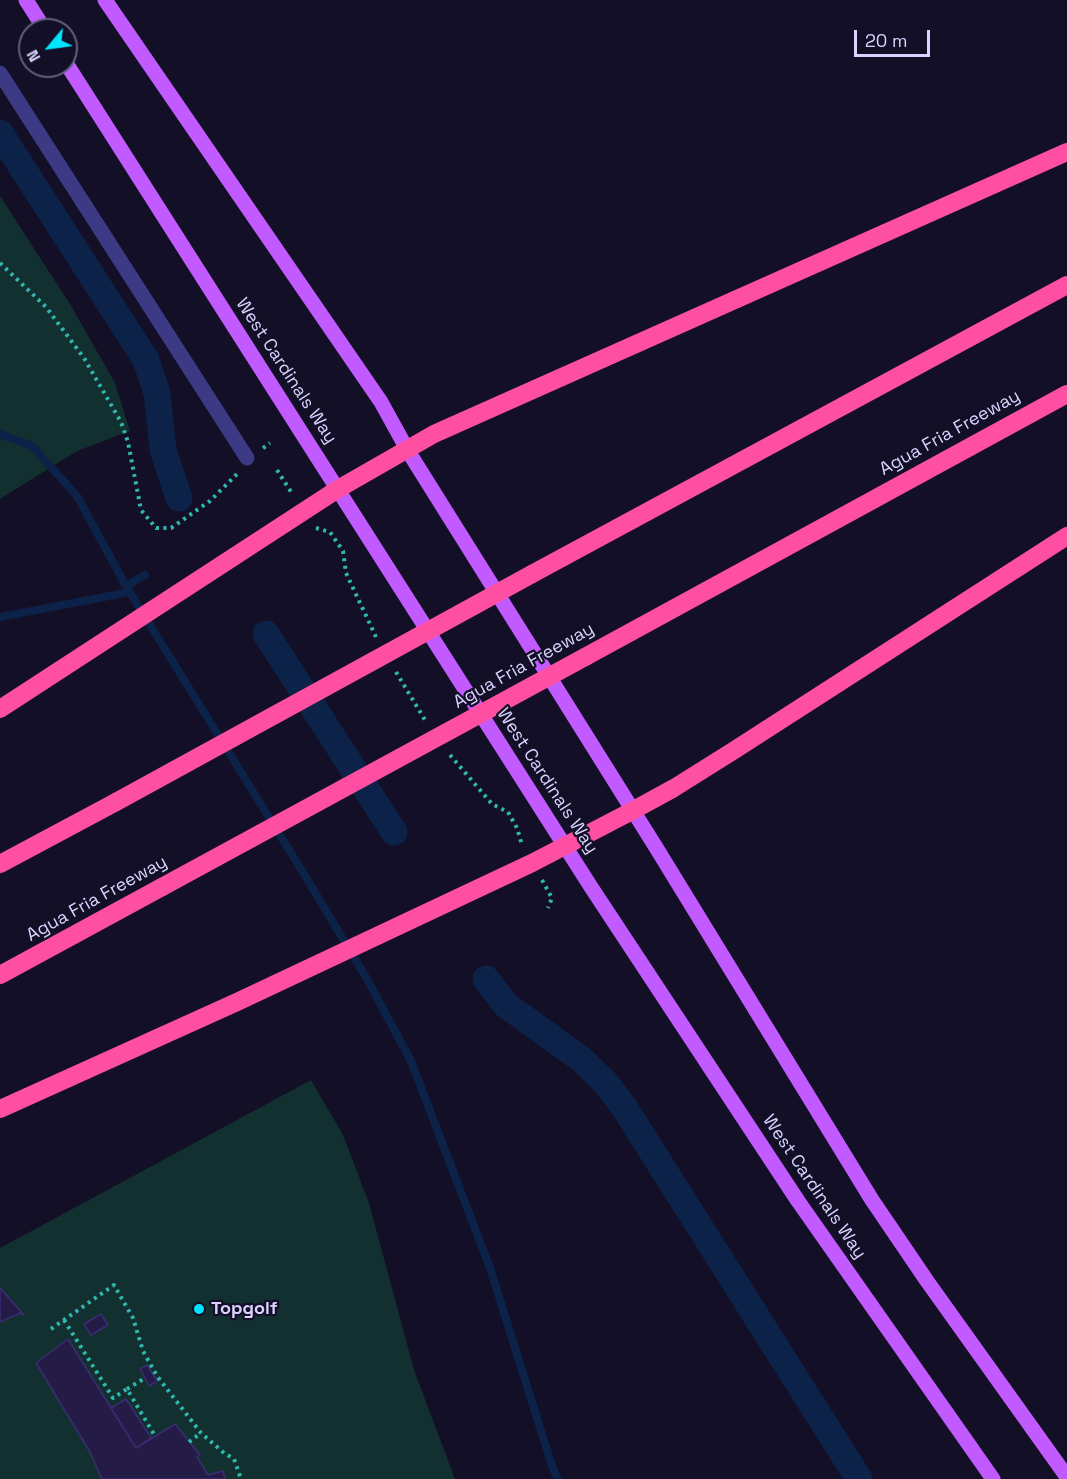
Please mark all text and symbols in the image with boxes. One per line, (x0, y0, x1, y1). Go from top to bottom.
north arrow (18, 18, 78, 78)
scale bar (857, 18, 934, 56)
text: 20 m (865, 29, 908, 52)
text: N (22, 46, 45, 66)
street label: West Cardinals Way (231, 294, 341, 448)
street label: Agua Fria Freeway (876, 385, 1024, 481)
street label: Agua Fria Freeway (450, 618, 598, 714)
street label: West Cardinals Way (492, 704, 602, 858)
street label: Agua Fria Freeway (23, 851, 171, 947)
street label: West Cardinals Way (758, 1111, 870, 1263)
place label: Topgolf (211, 1298, 278, 1320)
marker: Topgolf (192, 1302, 206, 1316)

